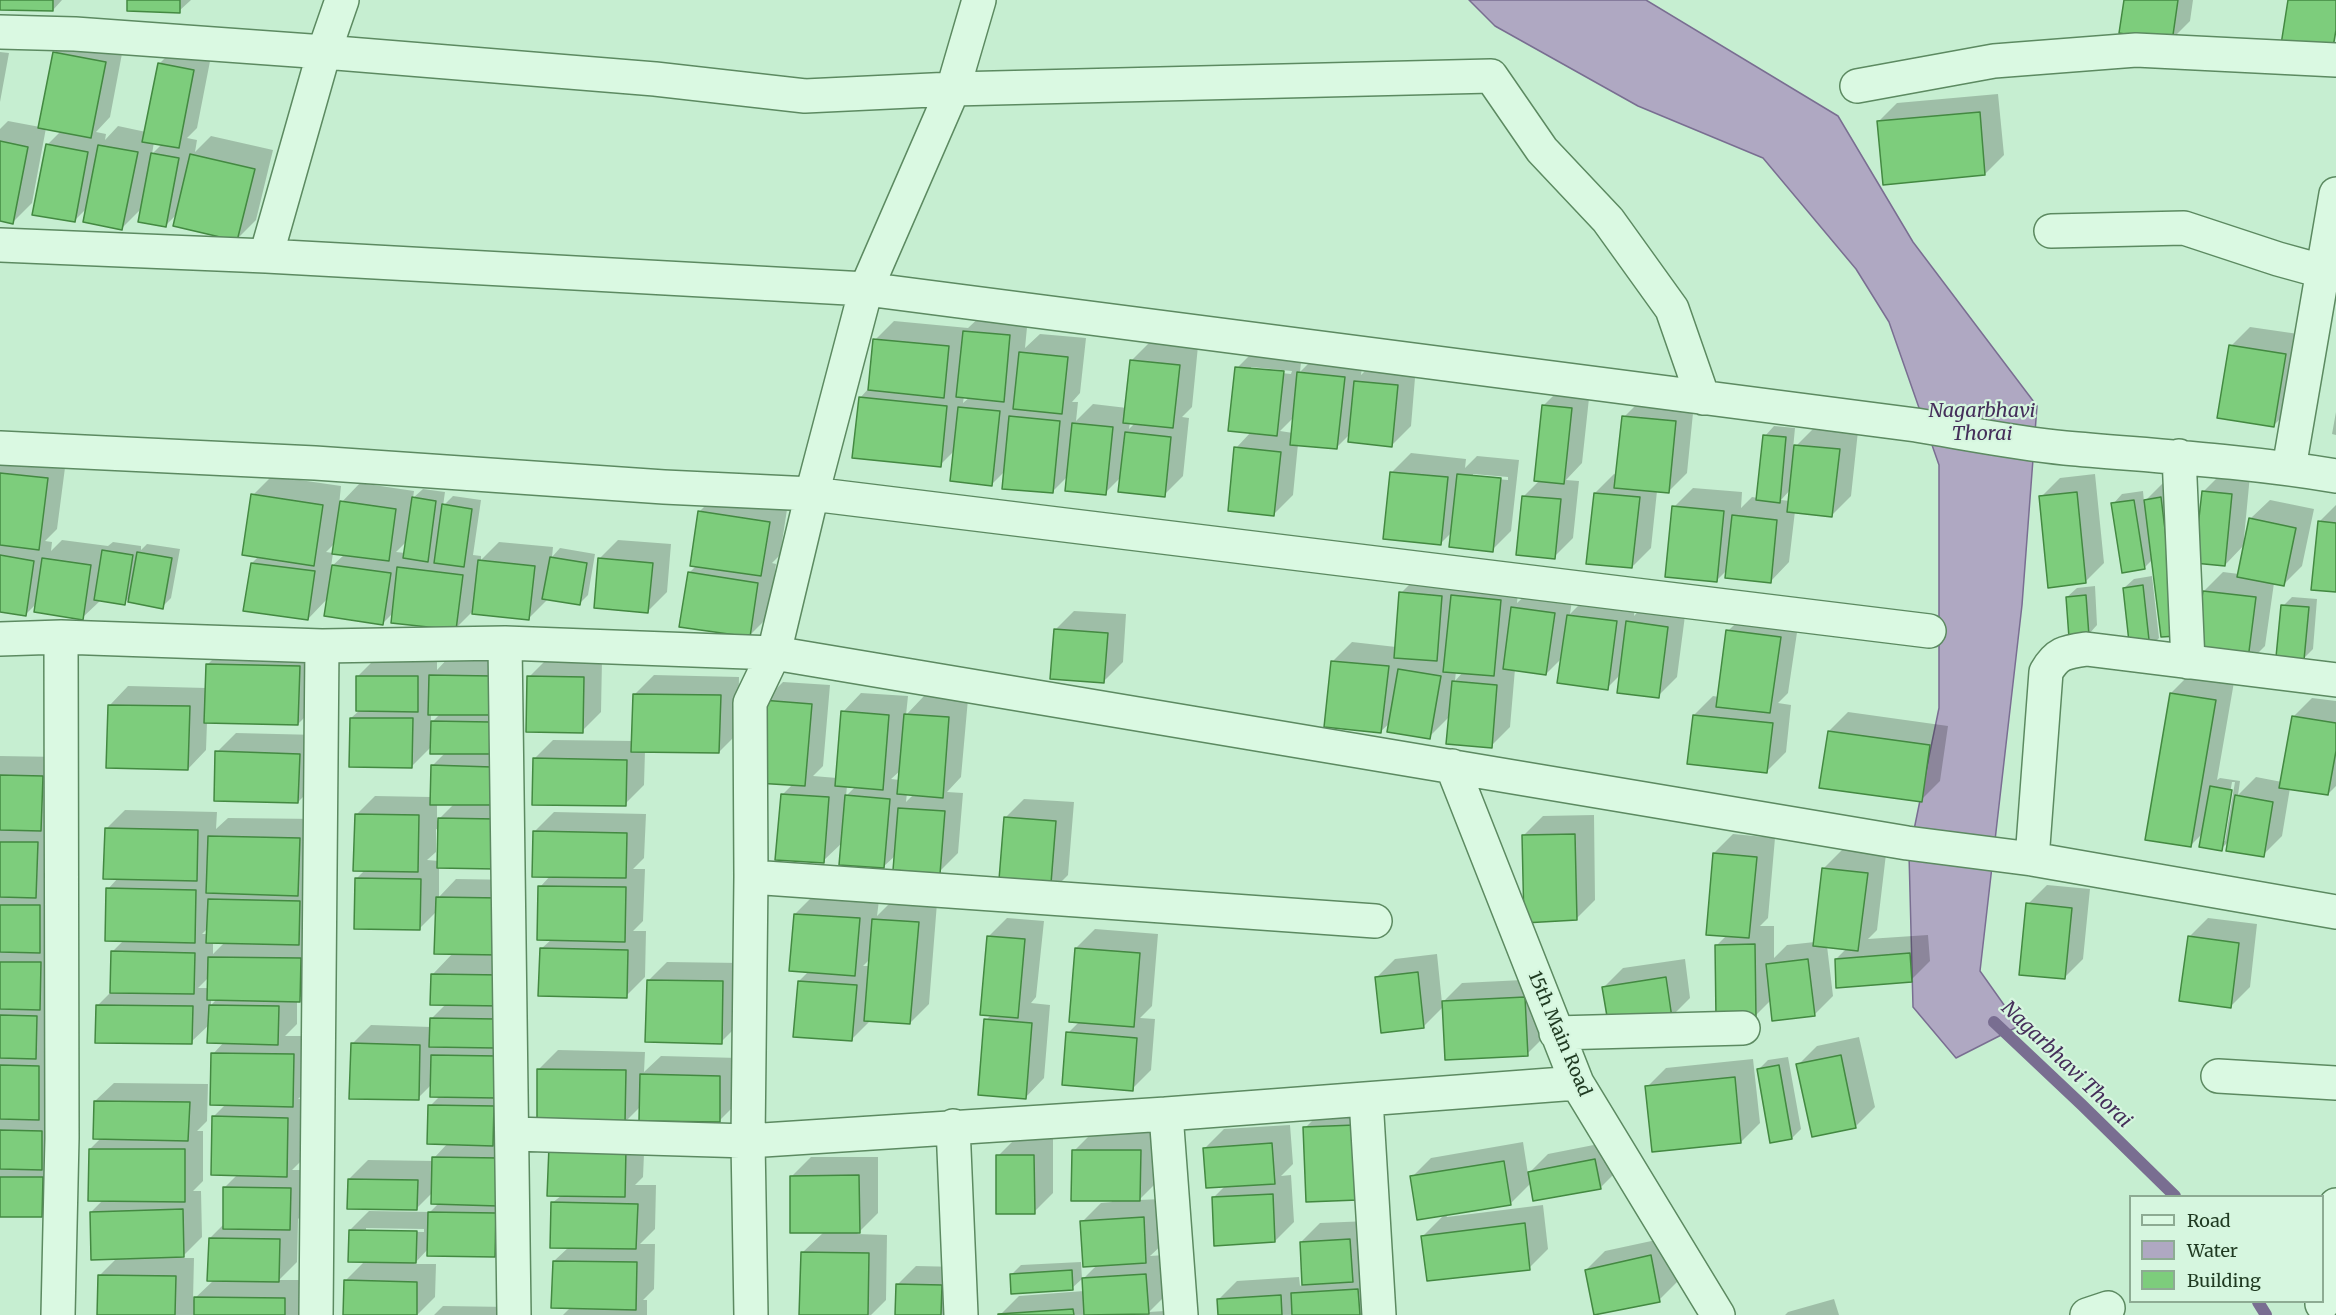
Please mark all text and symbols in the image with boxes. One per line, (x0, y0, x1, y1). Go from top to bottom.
water label: Nagarbhavi Thorai (1928, 399, 2036, 446)
street label: 15th Main Road (1523, 968, 1595, 1100)
water label: Nagarbhavi Thorai (1996, 997, 2136, 1133)
legend (2129, 1195, 2324, 1303)
text: Road (2187, 1209, 2231, 1232)
text: Water (2187, 1239, 2238, 1262)
text: Building (2187, 1269, 2261, 1292)

